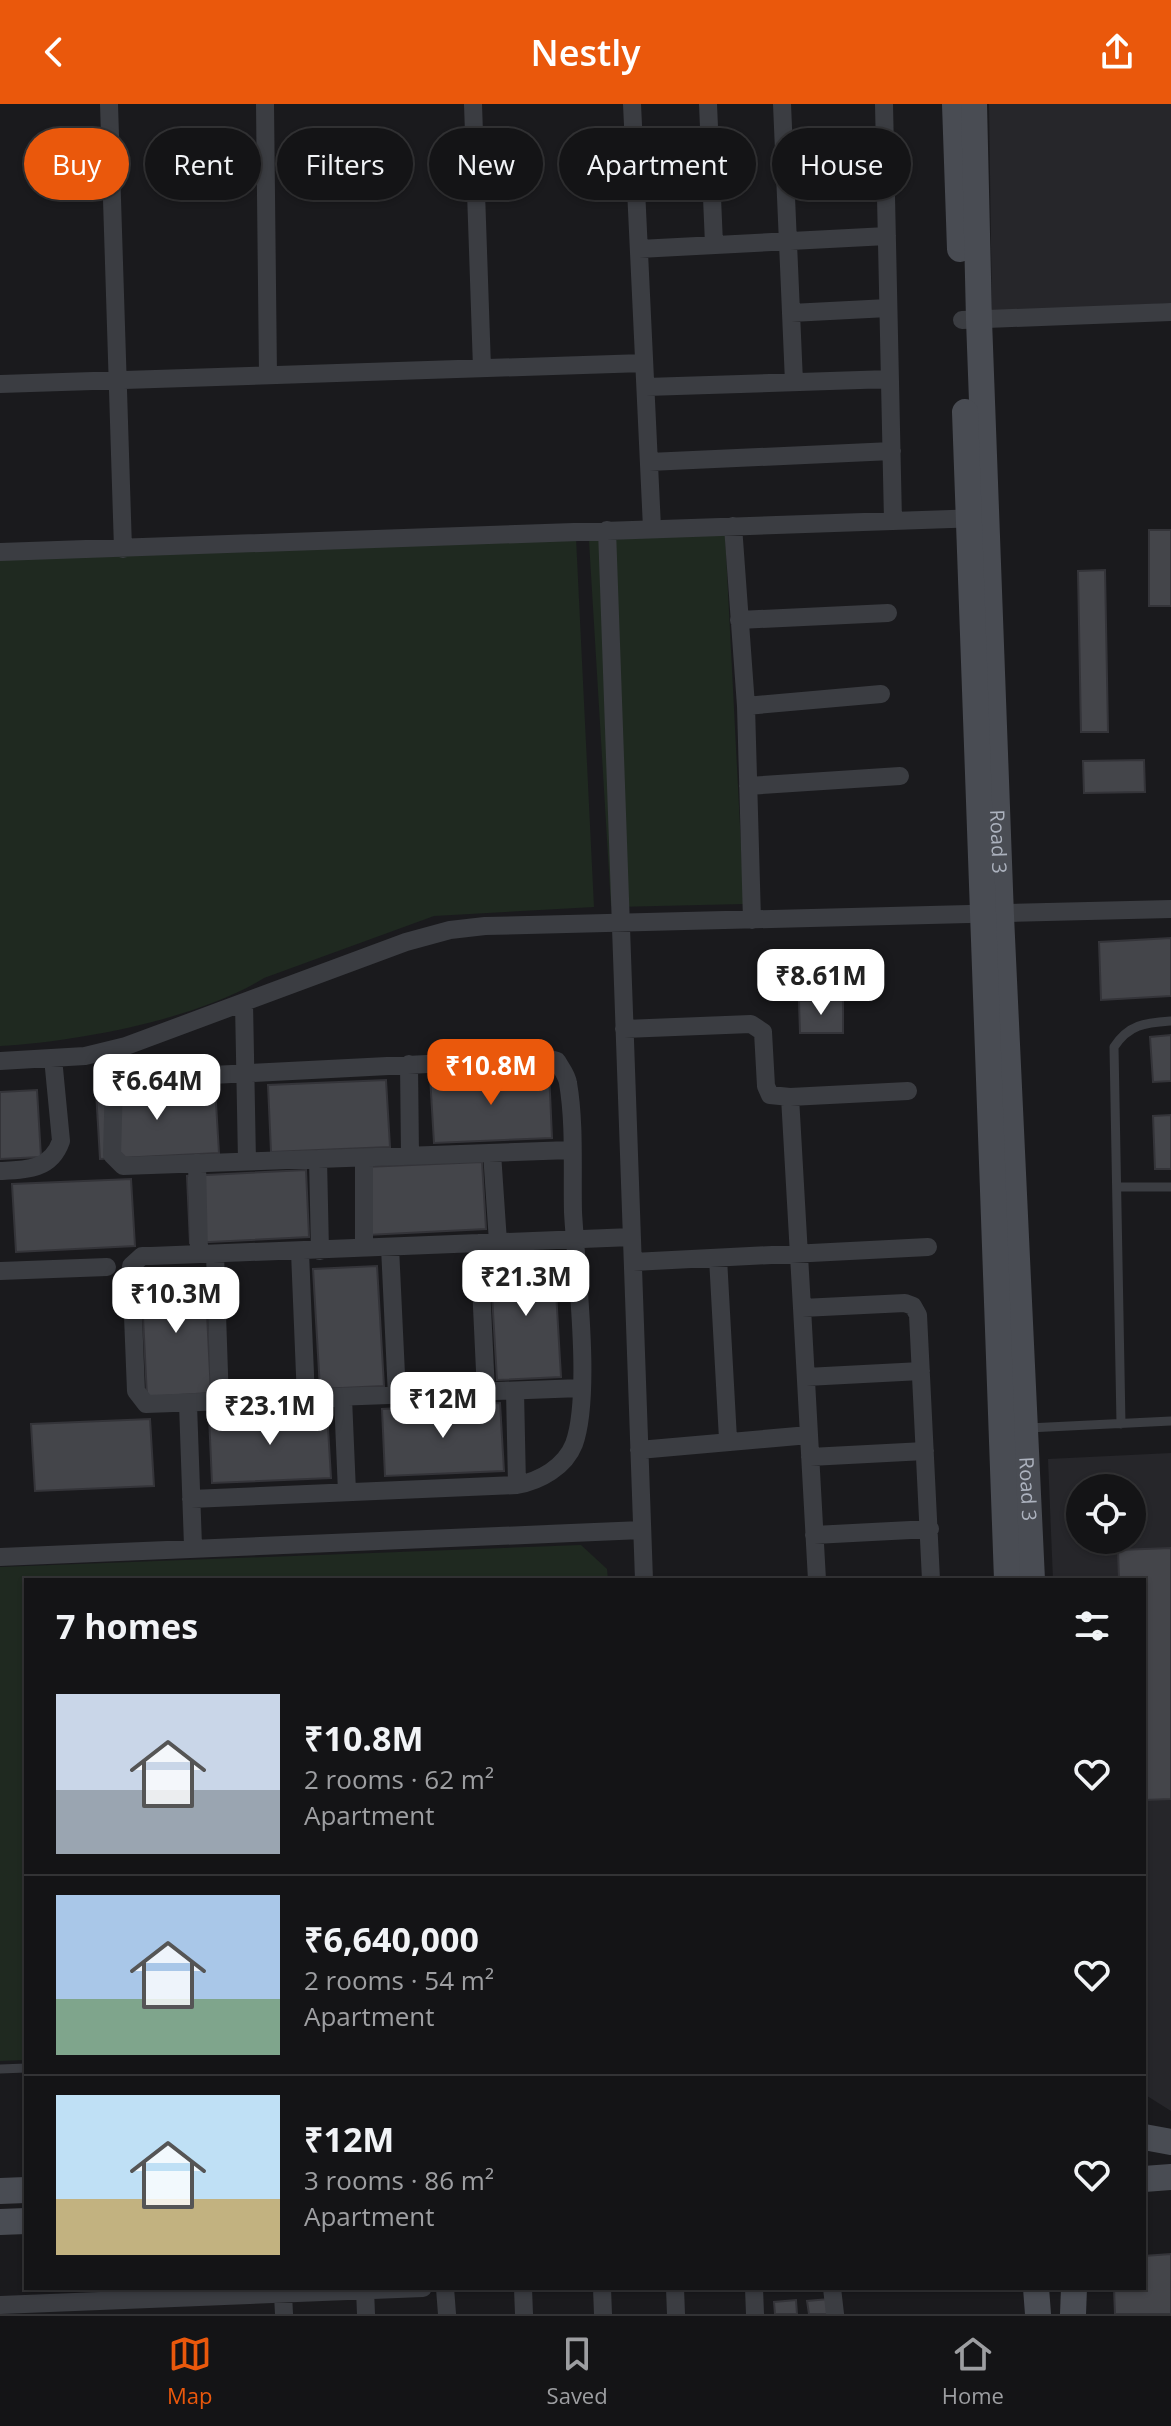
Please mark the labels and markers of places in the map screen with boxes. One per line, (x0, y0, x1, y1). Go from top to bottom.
pin: ₹8.61M (756, 949, 886, 1017)
pin: ₹10.8M (426, 1039, 556, 1107)
pin: ₹6.64M (92, 1054, 222, 1122)
pin: ₹21.3M (461, 1250, 591, 1318)
pin: ₹10.3M (111, 1267, 241, 1335)
pin: ₹12M (396, 1372, 490, 1440)
pin: ₹23.1M (205, 1379, 335, 1447)

